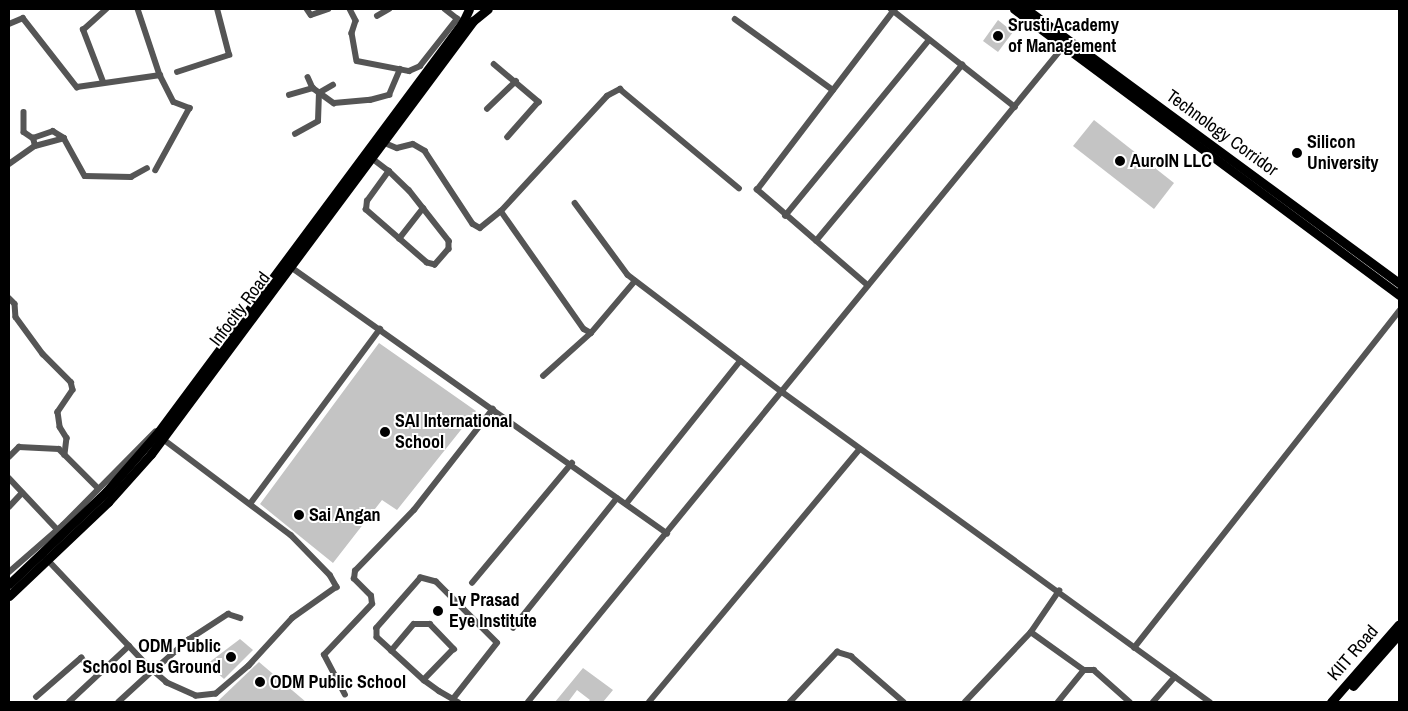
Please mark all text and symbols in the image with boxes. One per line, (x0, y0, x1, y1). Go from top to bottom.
place label: Srusti Academy of Management (1008, 15, 1120, 58)
marker: Srusti Academy of Management (992, 30, 1004, 42)
street label: Technology Corridor (1162, 85, 1282, 181)
place label: Silicon University (1307, 132, 1378, 174)
marker: Silicon University (1291, 147, 1303, 159)
place label: AuroIN LLC (1130, 150, 1212, 172)
marker: AuroIN LLC (1114, 155, 1126, 167)
street label: Infocity Road (205, 268, 275, 350)
place label: SAI International School (395, 411, 512, 454)
marker: SAI International School (379, 426, 391, 438)
place label: Sai Angan (309, 504, 381, 526)
marker: Sai Angan (293, 509, 305, 521)
place label: Lv Prasad Eye Institute (449, 590, 537, 632)
marker: Lv Prasad Eye Institute (431, 604, 445, 618)
street label: KIIT Road (1323, 621, 1383, 685)
place label: ODM Public School Bus Ground (82, 636, 221, 679)
marker: ODM Public School Bus Ground (225, 651, 237, 663)
place label: ODM Public School (270, 671, 406, 693)
marker: ODM Public School (254, 676, 266, 688)

